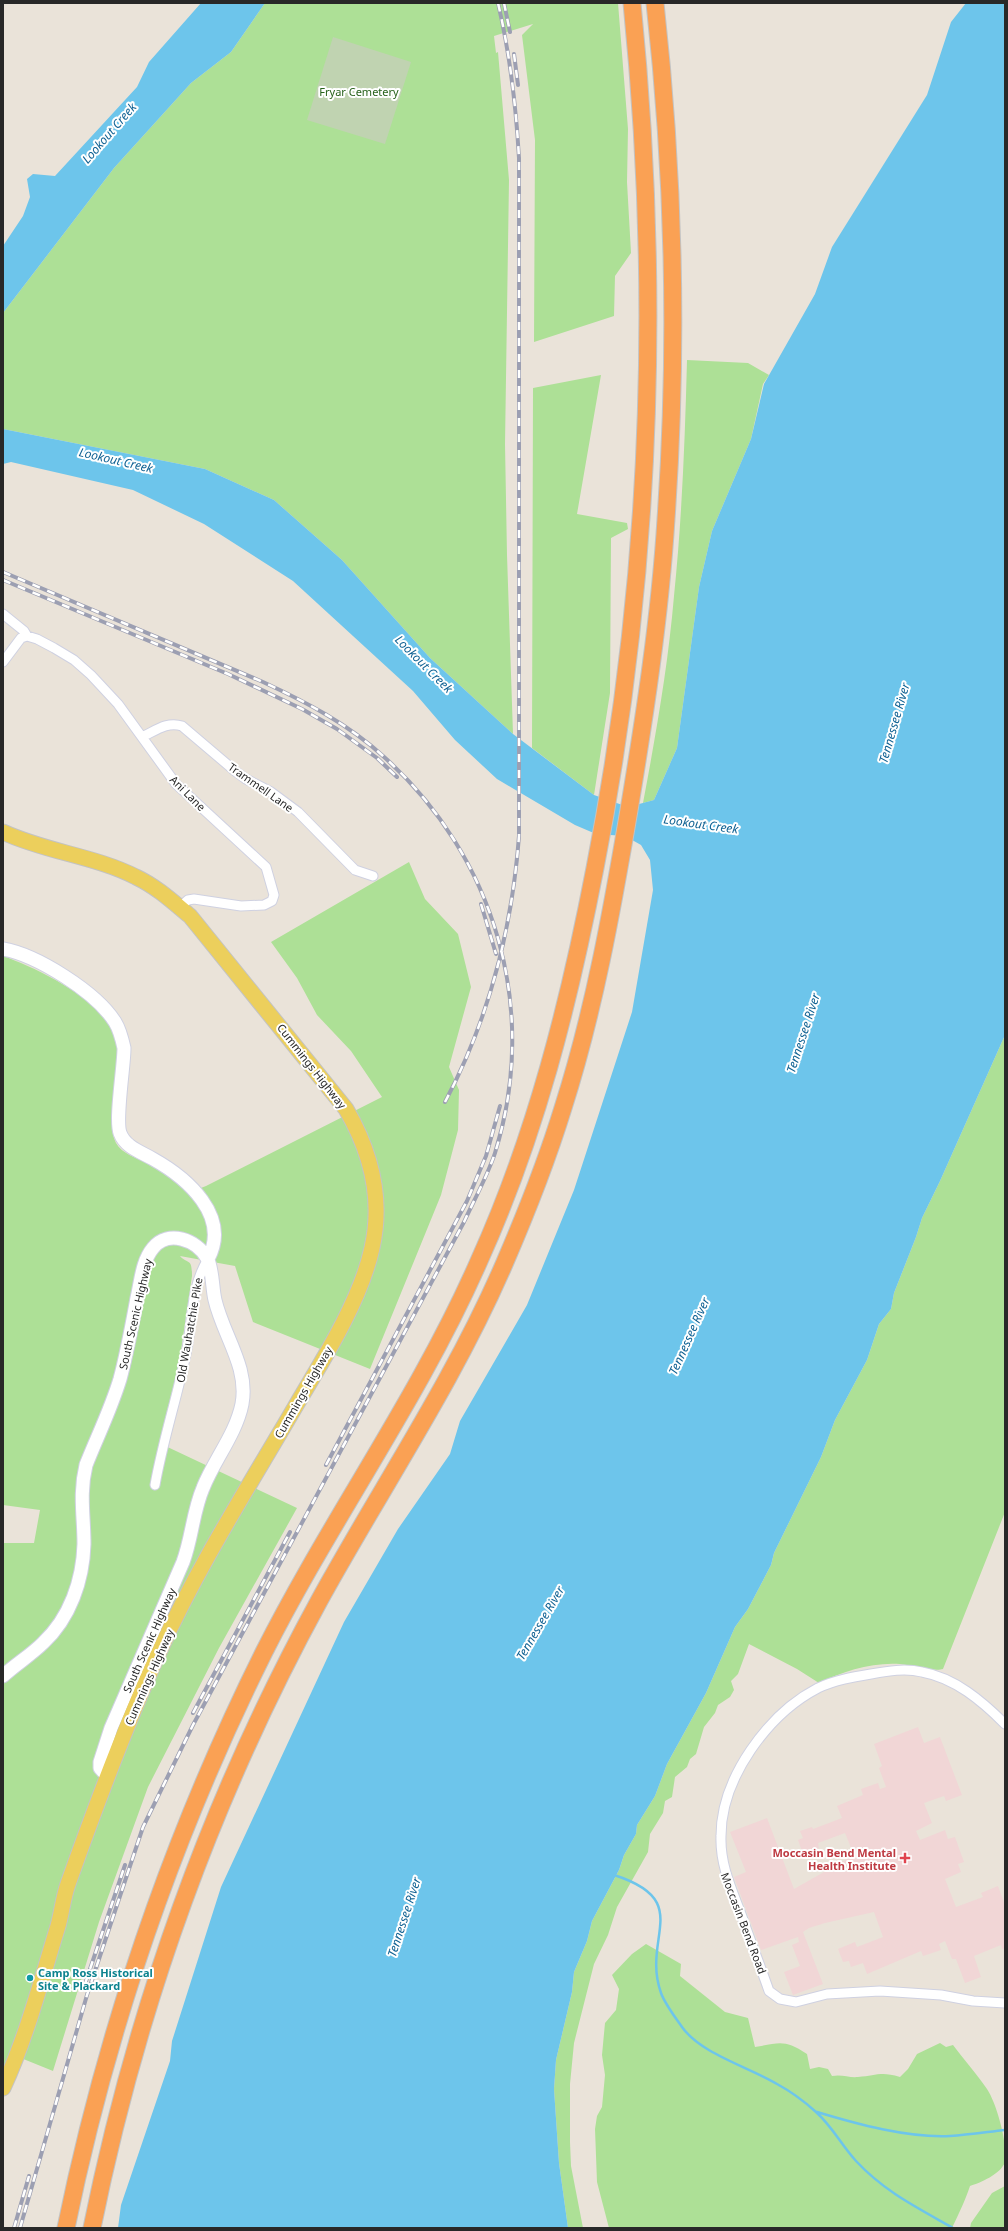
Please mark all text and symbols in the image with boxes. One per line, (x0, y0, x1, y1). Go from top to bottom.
park label: Fryar Cemetery (319, 84, 399, 99)
water label: Lookout Creek (78, 98, 141, 167)
water label: Lookout Creek (77, 443, 156, 477)
water label: Lookout Creek (391, 631, 457, 697)
water label: Tennessee River (874, 680, 914, 765)
street label: Trammell Lane (225, 759, 297, 815)
street label: Ani Lane (167, 772, 209, 814)
water label: Lookout Creek (663, 810, 740, 838)
water label: Tennessee River (782, 990, 824, 1075)
street label: Cummings Highway (274, 1020, 350, 1112)
street label: South Scenic Highway (115, 1257, 155, 1371)
street label: Old Wauhatchie Pike (172, 1276, 206, 1384)
water label: Tennessee River (664, 1294, 714, 1377)
street label: Cummings Highway (271, 1343, 336, 1441)
water label: Tennessee River (512, 1582, 569, 1663)
street label: South Scenic Highway (119, 1585, 179, 1695)
street label: Cummings Highway (121, 1626, 177, 1727)
place label: Moccasin Bend Mental Health Institute (772, 1845, 896, 1873)
marker: Moccasin Bend Mental Health Institute (899, 1852, 911, 1864)
street label: Moccasin Bend Road (718, 1870, 770, 1976)
water label: Tennessee River (383, 1874, 425, 1959)
place label: Camp Ross Historical Site & Plackard (38, 1965, 153, 1993)
marker: Camp Ross Historical Site & Plackard (25, 1973, 35, 1983)

